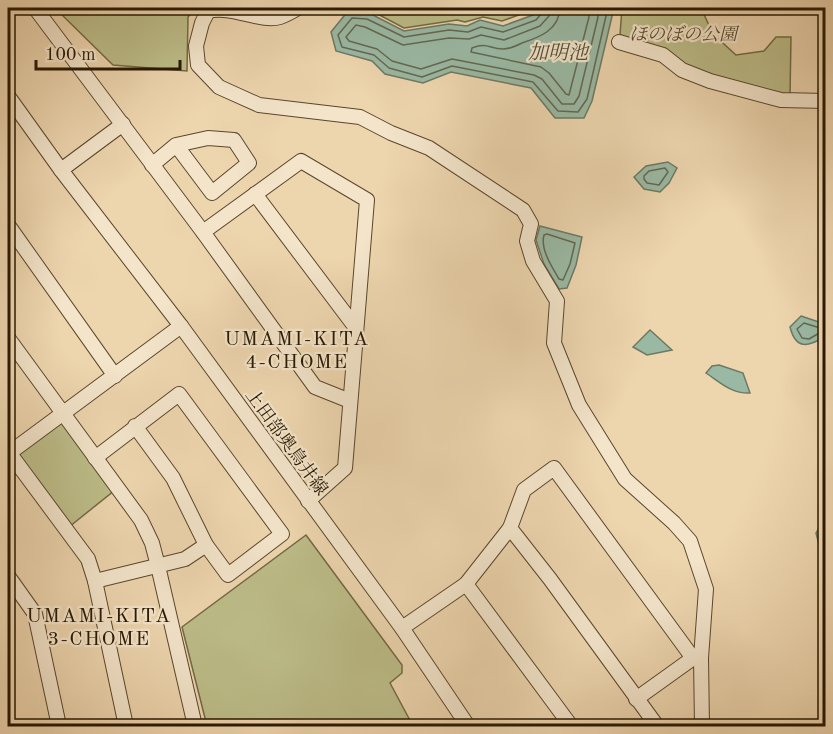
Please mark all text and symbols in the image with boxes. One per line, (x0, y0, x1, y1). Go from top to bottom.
park label: ほのぼの公園 (629, 25, 740, 44)
scale bar (36, 33, 180, 71)
water label: 加明池 (528, 42, 590, 64)
text: 100 m (45, 46, 96, 64)
district label: UMAMI-KITA 4-CHOME (224, 330, 370, 373)
street label: 上田部奥鳥井線 (242, 385, 332, 499)
district label: UMAMI-KITA 3-CHOME (26, 607, 172, 650)

